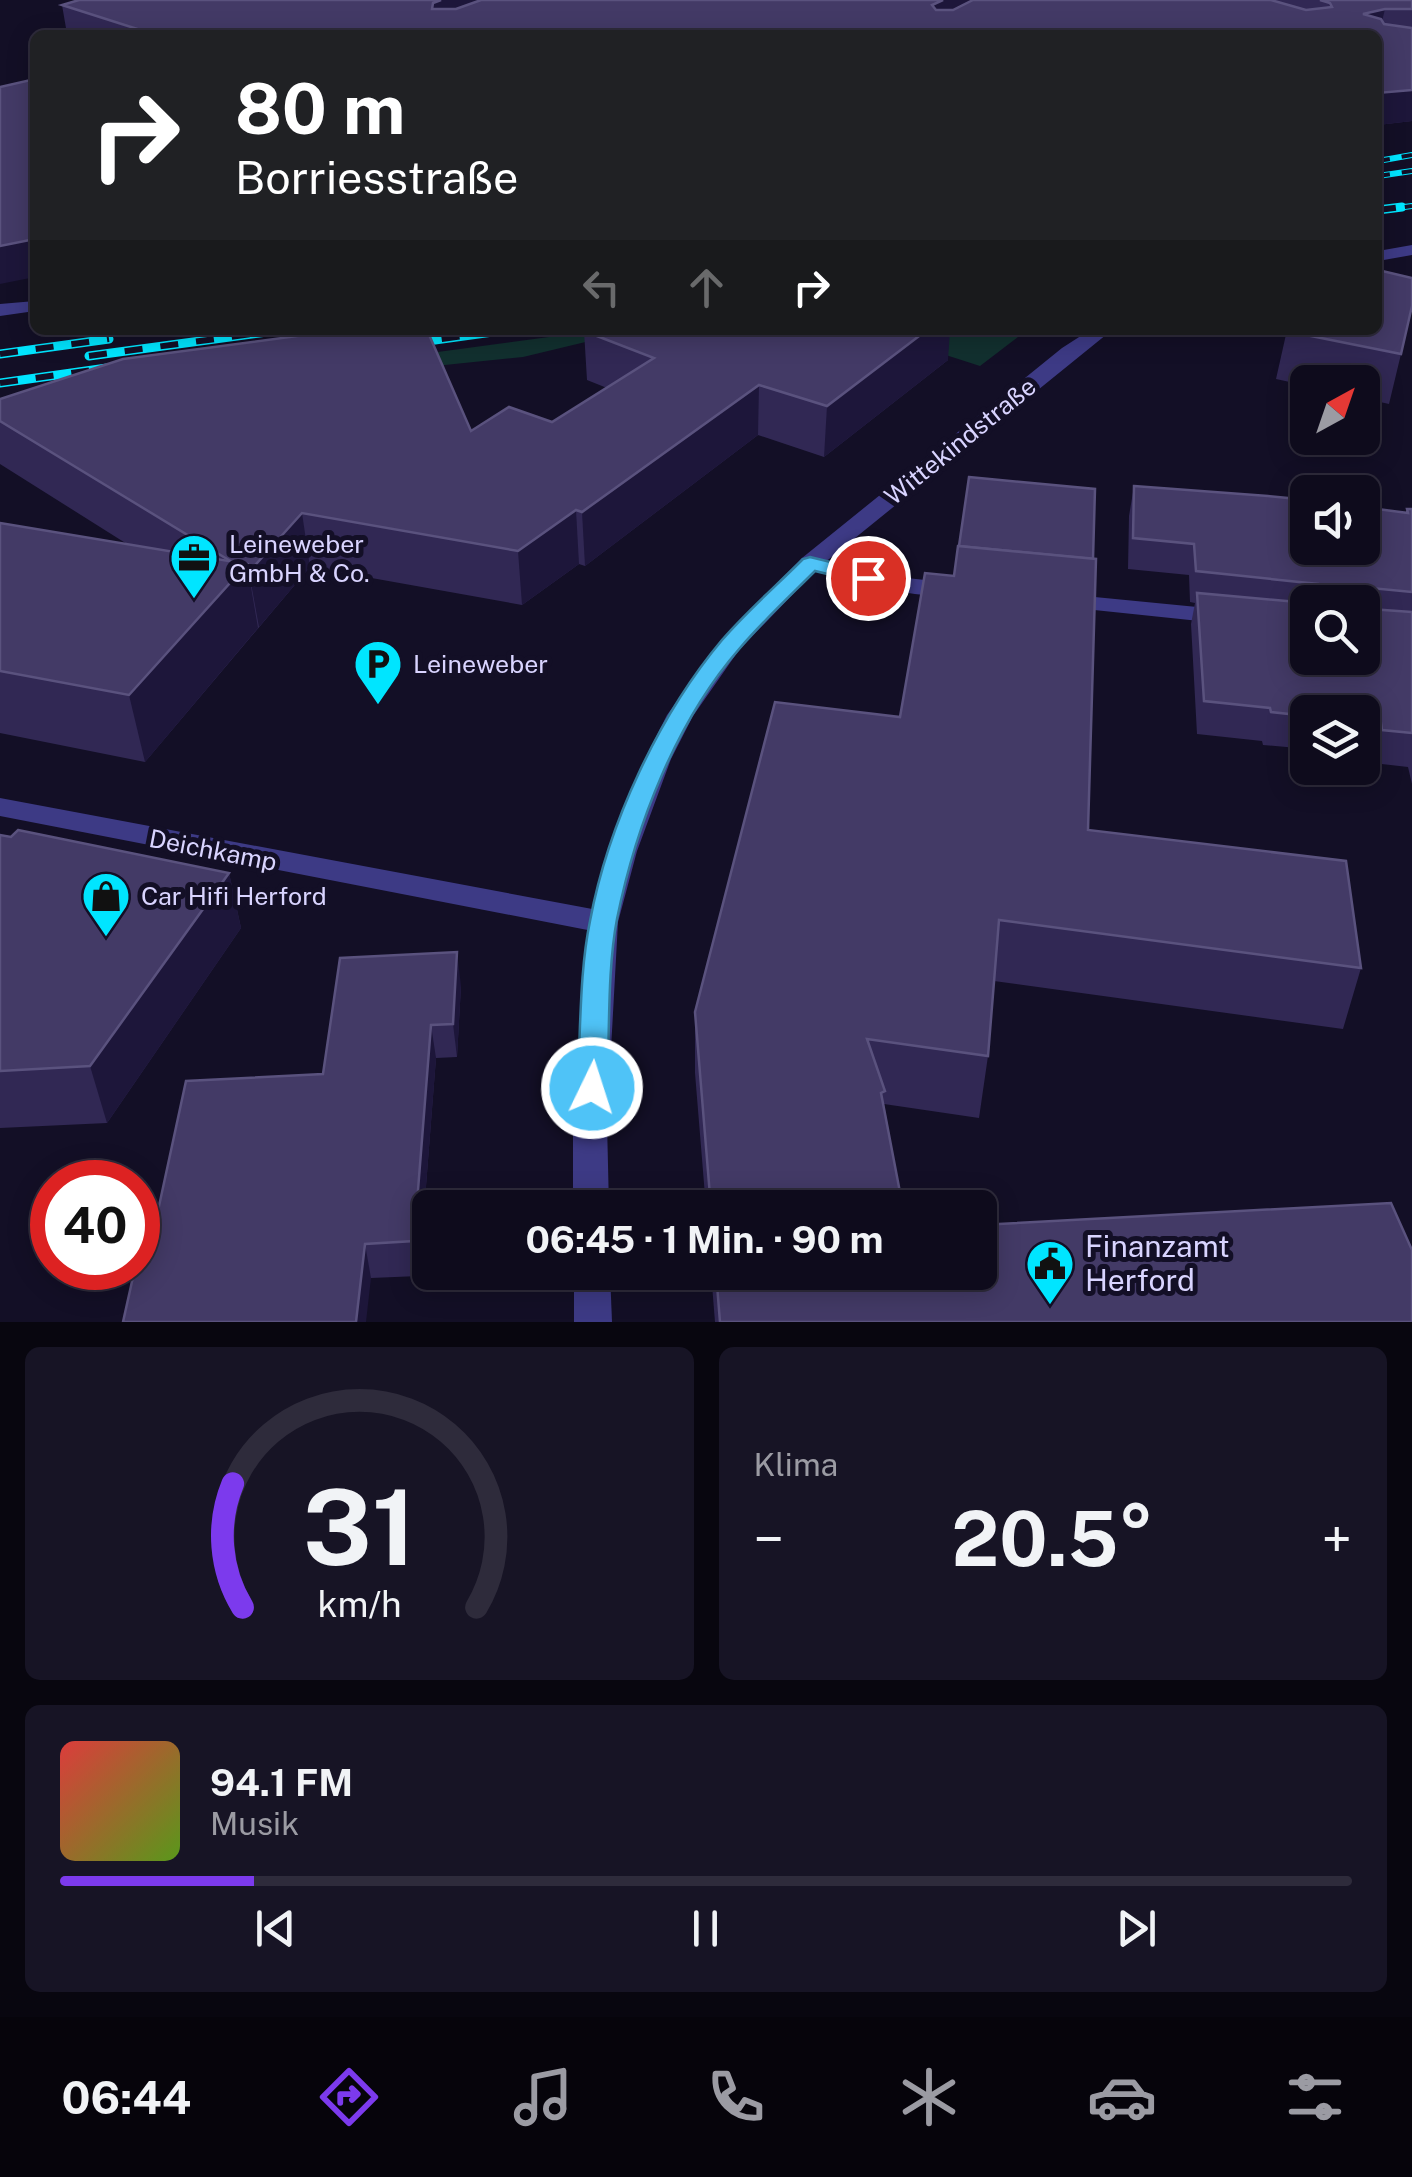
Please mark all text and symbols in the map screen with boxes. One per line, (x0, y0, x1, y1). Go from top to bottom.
text: 80 m (235, 67, 405, 150)
icon: right (70, 70, 200, 200)
text: Borriesstraße (235, 151, 519, 204)
icon: left (574, 260, 629, 315)
icon: ahead (679, 260, 734, 315)
icon: right (784, 260, 839, 315)
north arrow (1290, 365, 1380, 455)
map controls (1290, 365, 1380, 785)
street label: Wittekindstraße (878, 371, 1042, 511)
button: sound (1290, 475, 1380, 565)
place label: Leineweber GmbH & Co. (229, 529, 370, 588)
office icon: Leineweber GmbH & Co. (168, 532, 220, 600)
pin (826, 536, 911, 621)
icon: arrive (841, 551, 896, 606)
button: search (1290, 585, 1380, 675)
parking icon: Leineweber (352, 638, 404, 706)
place label: Leineweber (413, 649, 548, 679)
button: layers (1290, 695, 1380, 785)
street label: Deichkamp (147, 823, 279, 877)
shop icon: Car Hifi Herford (80, 870, 132, 938)
place label: Car Hifi Herford (141, 881, 327, 911)
position arrow (540, 1036, 644, 1140)
speed limit sign: 40 (30, 1160, 160, 1290)
text: 06:45 · 1 Min. · 90 m (525, 1217, 884, 1262)
place label: Finanzamt Herford (1085, 1228, 1230, 1298)
public building icon: Finanzamt Herford (1024, 1238, 1076, 1306)
text: Klima (754, 1446, 838, 1483)
text: 31 (302, 1466, 416, 1588)
text: 20.5° (952, 1495, 1154, 1583)
text: − (754, 1507, 784, 1571)
text: + (1321, 1507, 1352, 1571)
text: km/h (317, 1583, 401, 1625)
text: 94.1 FM (210, 1760, 353, 1805)
text: Musik (210, 1805, 299, 1842)
icon: previous (248, 1901, 303, 1956)
icon: pause (678, 1901, 733, 1956)
icon: next (1109, 1901, 1164, 1956)
icon: directions (314, 2062, 384, 2132)
icon: music (508, 2062, 578, 2132)
icon: phone (701, 2062, 771, 2132)
icon: climate (894, 2062, 964, 2132)
icon: car (1087, 2062, 1157, 2132)
icon: filters (1280, 2062, 1350, 2132)
text: 06:44 (62, 2071, 191, 2124)

